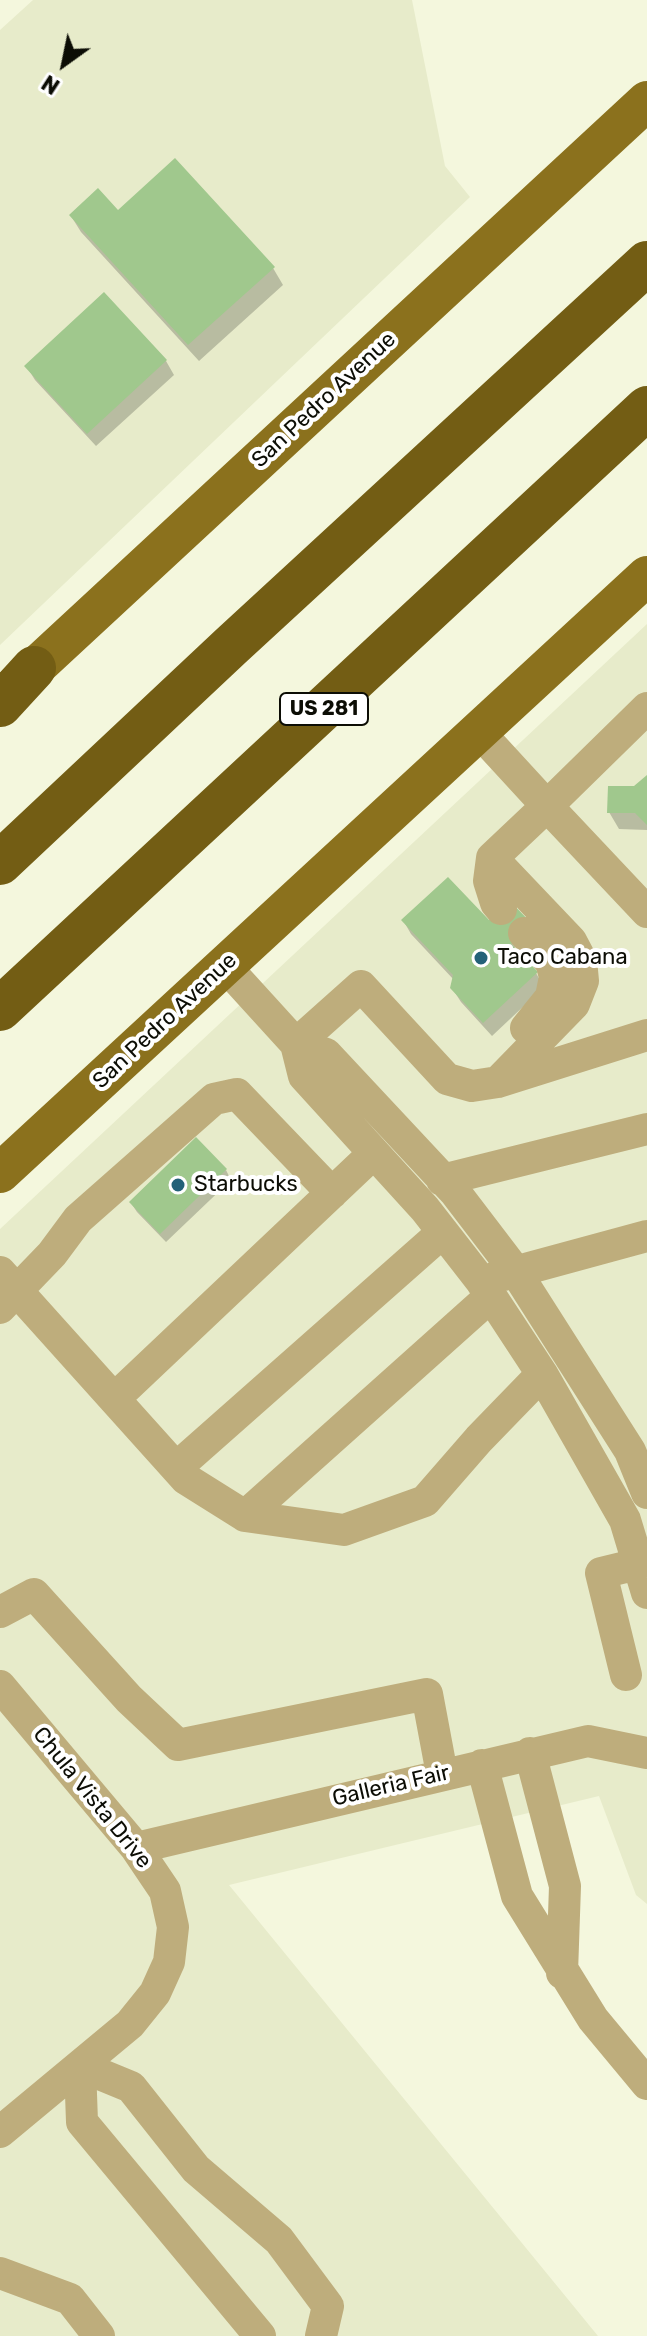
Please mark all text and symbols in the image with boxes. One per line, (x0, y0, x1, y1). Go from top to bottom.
north arrow (24, 24, 104, 104)
text: N (37, 69, 65, 100)
street label: San Pedro Avenue (247, 327, 401, 473)
road number: US 281 (280, 693, 368, 725)
place label: Taco Cabana (497, 945, 628, 971)
street label: San Pedro Avenue (88, 948, 242, 1094)
marker: Taco Cabana (472, 949, 490, 967)
place label: Starbucks (194, 1172, 298, 1198)
marker: Starbucks (169, 1176, 187, 1194)
street label: Chula Vista Drive (27, 1722, 157, 1874)
street label: Galleria Fair (330, 1760, 452, 1812)

